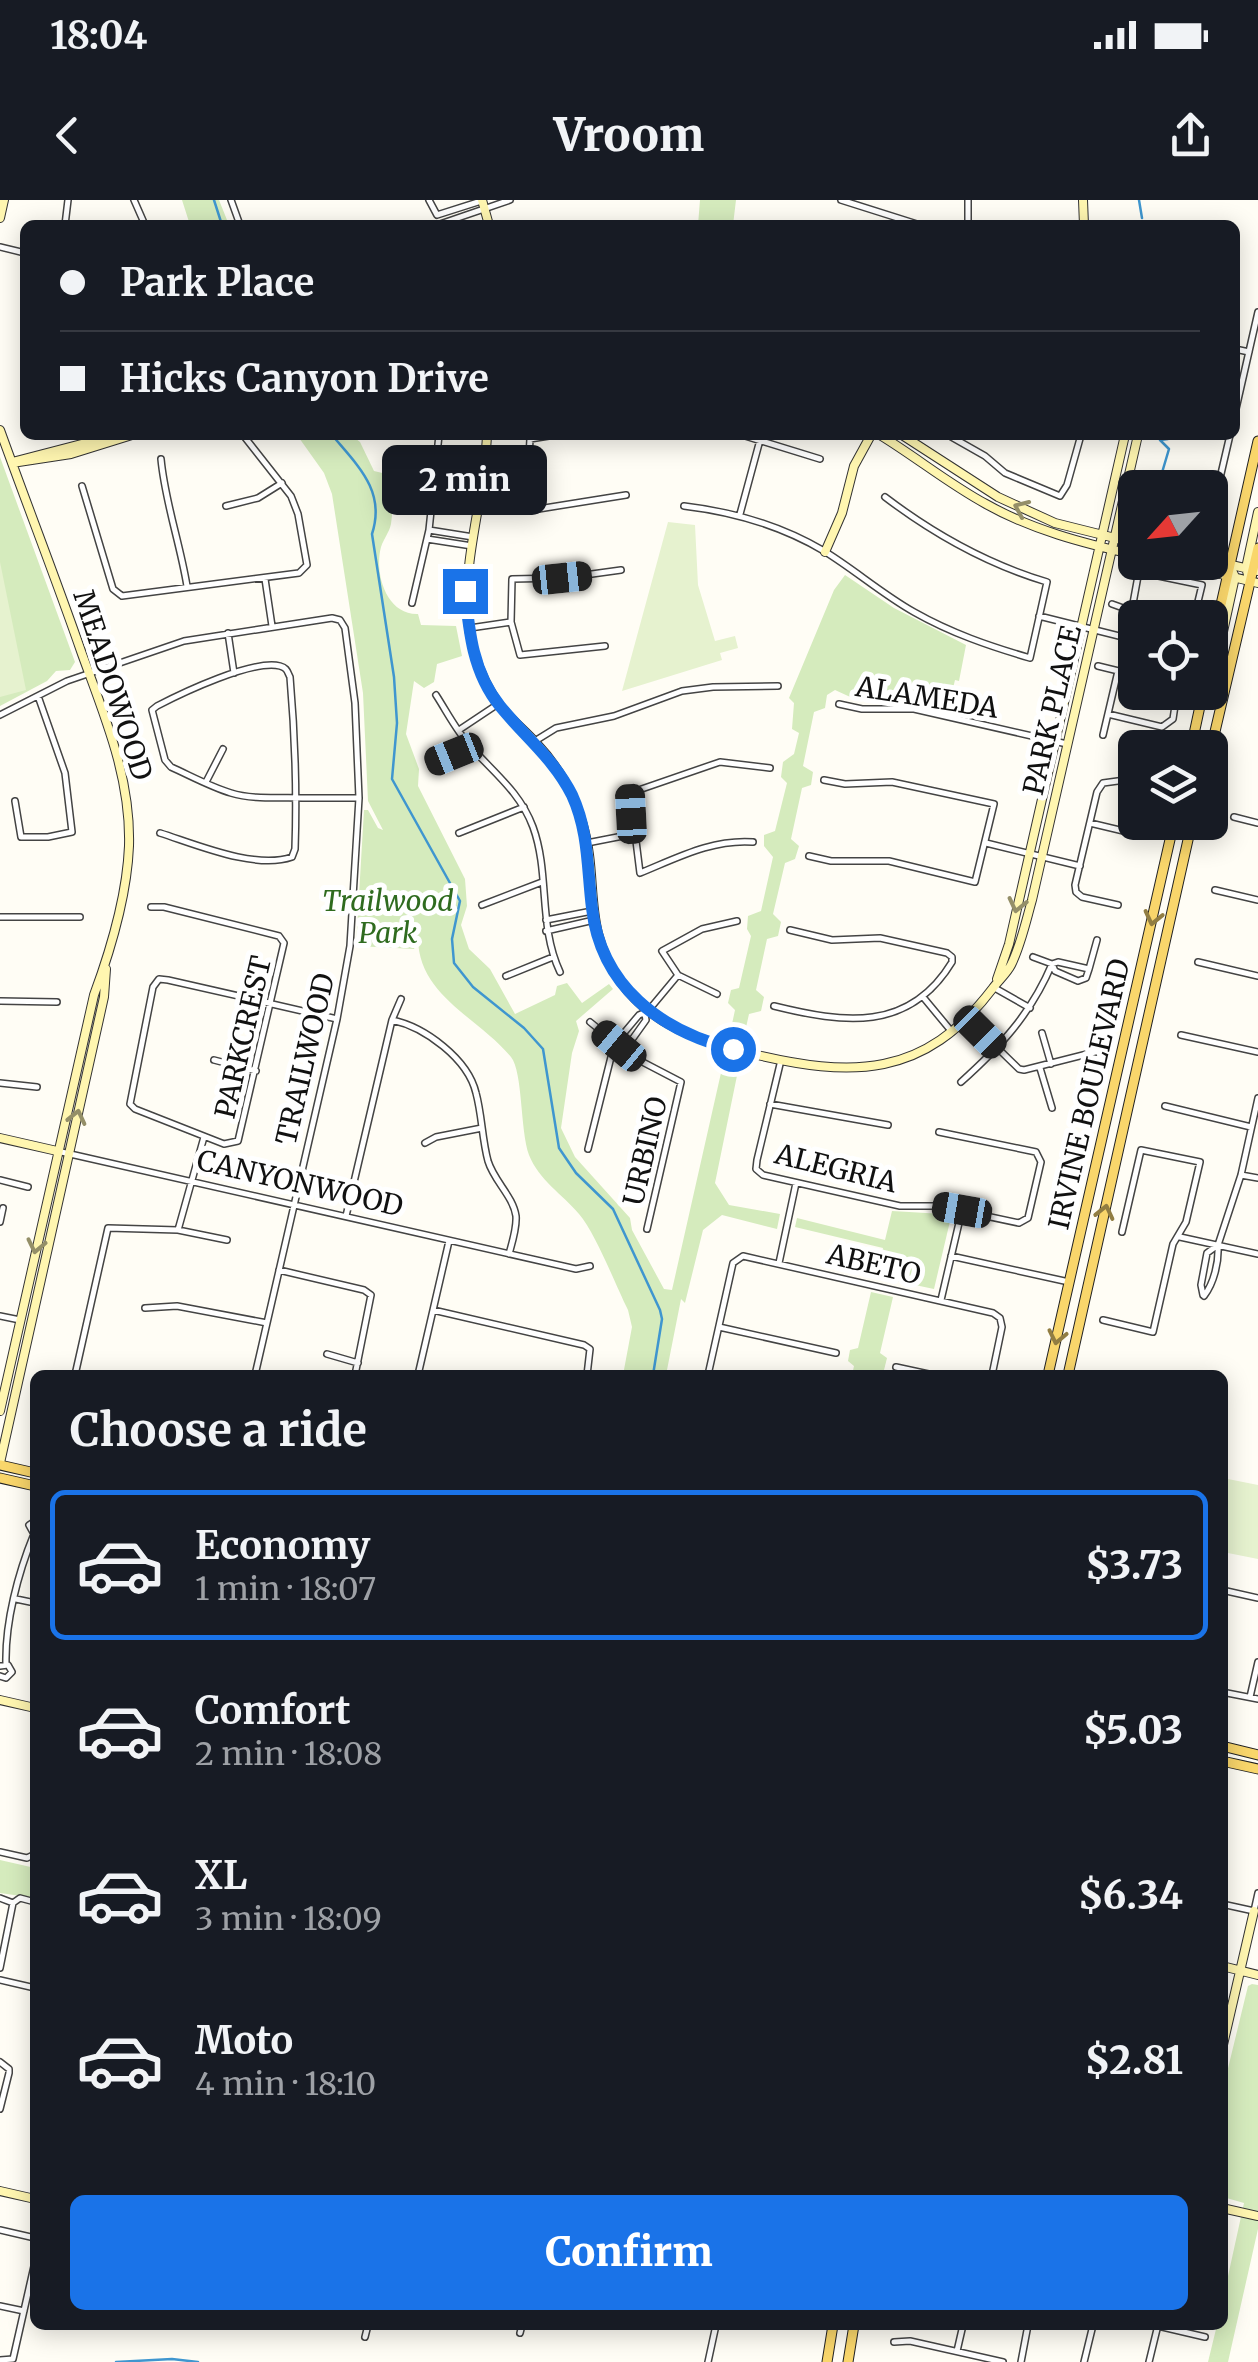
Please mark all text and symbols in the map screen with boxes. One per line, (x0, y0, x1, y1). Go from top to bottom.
text: 18:04 (50, 12, 147, 59)
text: Vroom (554, 107, 704, 163)
icon: back (40, 108, 95, 163)
icon: share (1163, 108, 1218, 163)
text: Park Place (120, 259, 314, 306)
text: Hicks Canyon Drive (120, 355, 489, 402)
callout: 2 min (382, 446, 548, 516)
text: 2 min (419, 460, 510, 500)
north arrow (1118, 470, 1228, 580)
map controls (1118, 470, 1228, 840)
one-way arrow (1013, 500, 1031, 520)
car (531, 560, 593, 596)
route end (443, 569, 488, 614)
street label: MEADOWOOD (65, 585, 161, 785)
button: locate (1118, 600, 1228, 710)
street label: PARK PLACE (1015, 622, 1089, 798)
street label: ALAMEDA (852, 668, 1001, 726)
car (421, 729, 487, 779)
button: layers (1118, 730, 1228, 840)
car (614, 783, 648, 845)
park label: Trailwood Park (322, 883, 454, 951)
one-way arrow (1008, 896, 1029, 913)
one-way arrow (1144, 909, 1165, 926)
street label: PARKCREST (207, 952, 279, 1122)
street label: IRVINE BOULEVARD (1040, 955, 1138, 1233)
street label: TRAILWOOD (268, 970, 342, 1148)
car (948, 1000, 1012, 1064)
car (586, 1015, 652, 1077)
route start (711, 1027, 756, 1072)
street label: URBINO (615, 1093, 675, 1209)
one-way arrow (65, 1109, 86, 1126)
street label: ALEGRIA (770, 1135, 901, 1201)
street label: CANYONWOOD (193, 1142, 407, 1224)
car (930, 1190, 994, 1230)
one-way arrow (1094, 1204, 1115, 1221)
street label: ABETO (822, 1236, 925, 1292)
one-way arrow (27, 1237, 48, 1254)
one-way arrow (1047, 1328, 1068, 1345)
text: Choose a ride (70, 1402, 367, 1458)
icon: car (75, 1520, 165, 1610)
text: Economy (195, 1522, 370, 1569)
text: $3.73 (1085, 1542, 1183, 1589)
text: 1 min · 18:07 (195, 1569, 376, 1609)
icon: car (75, 1685, 165, 1775)
text: Comfort (195, 1687, 351, 1734)
text: $5.03 (1083, 1707, 1183, 1754)
text: 2 min · 18:08 (195, 1734, 382, 1774)
icon: car (75, 1850, 165, 1940)
text: XL (195, 1852, 247, 1899)
text: $6.34 (1078, 1872, 1183, 1919)
text: 3 min · 18:09 (195, 1899, 382, 1939)
icon: car (75, 2015, 165, 2105)
text: Moto (195, 2017, 293, 2064)
text: $2.81 (1085, 2037, 1183, 2084)
text: 4 min · 18:10 (195, 2064, 376, 2104)
button: Confirm (70, 2195, 1188, 2310)

